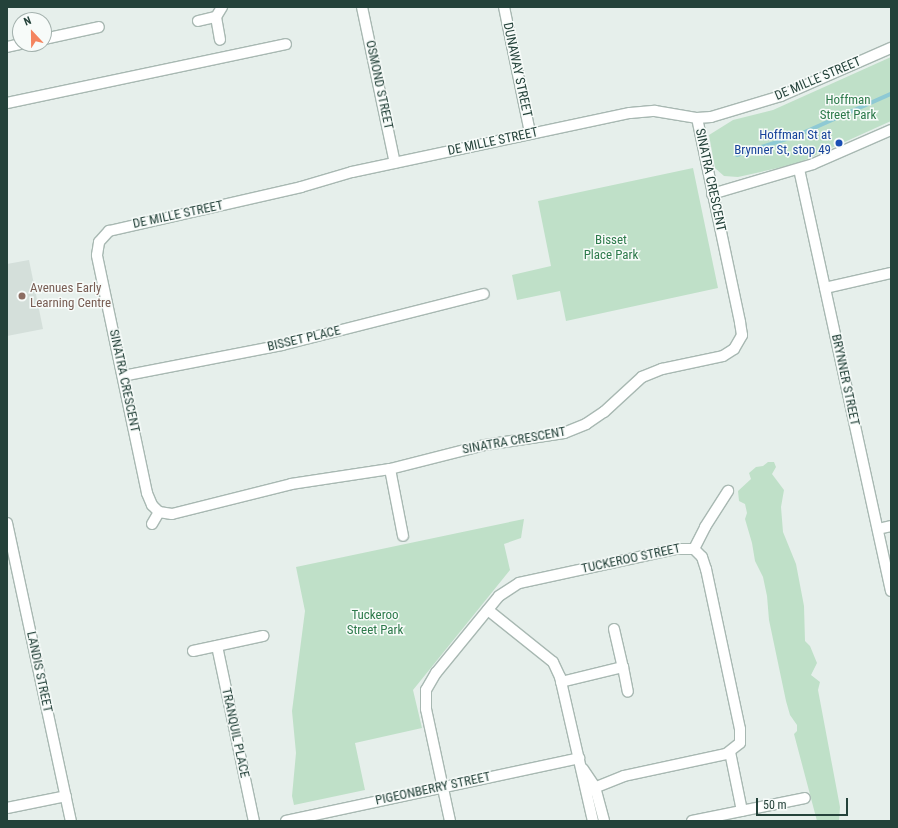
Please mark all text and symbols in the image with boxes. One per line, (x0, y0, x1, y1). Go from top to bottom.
north arrow (12, 12, 52, 52)
text: N (22, 14, 33, 29)
street label: DUNAWAY STREET (499, 21, 535, 119)
street label: OSMOND STREET (362, 39, 396, 131)
street label: DE MILLE STREET (773, 54, 863, 104)
park label: Hoffman Street Park (820, 93, 876, 124)
street label: DE MILLE STREET (446, 125, 540, 159)
street label: SINATRA CRESCENT (691, 127, 729, 233)
place label: Hoffman St at Brynner St, stop 49 (734, 128, 831, 159)
marker: Hoffman St at Brynner St, stop 49 (834, 138, 844, 148)
street label: DE MILLE STREET (131, 198, 225, 232)
park label: Bisset Place Park (584, 233, 638, 264)
place label: Avenues Early Learning Centre (30, 281, 111, 312)
marker: Avenues Early Learning Centre (17, 291, 27, 301)
street label: BISSET PLACE (266, 323, 342, 355)
street label: SINATRA CRESCENT (105, 328, 143, 434)
street label: BRYNNER STREET (828, 333, 862, 427)
street label: SINATRA CRESCENT (461, 424, 567, 458)
street label: TUCKEROO STREET (580, 541, 682, 577)
park label: Tuckeroo Street Park (347, 608, 403, 639)
street label: LANDIS STREET (23, 630, 55, 714)
street label: TRANQUIL PLACE (218, 687, 252, 779)
street label: PIGEONBERRY STREET (374, 769, 492, 809)
scale bar (758, 790, 850, 816)
text: 50 m (763, 798, 787, 812)

